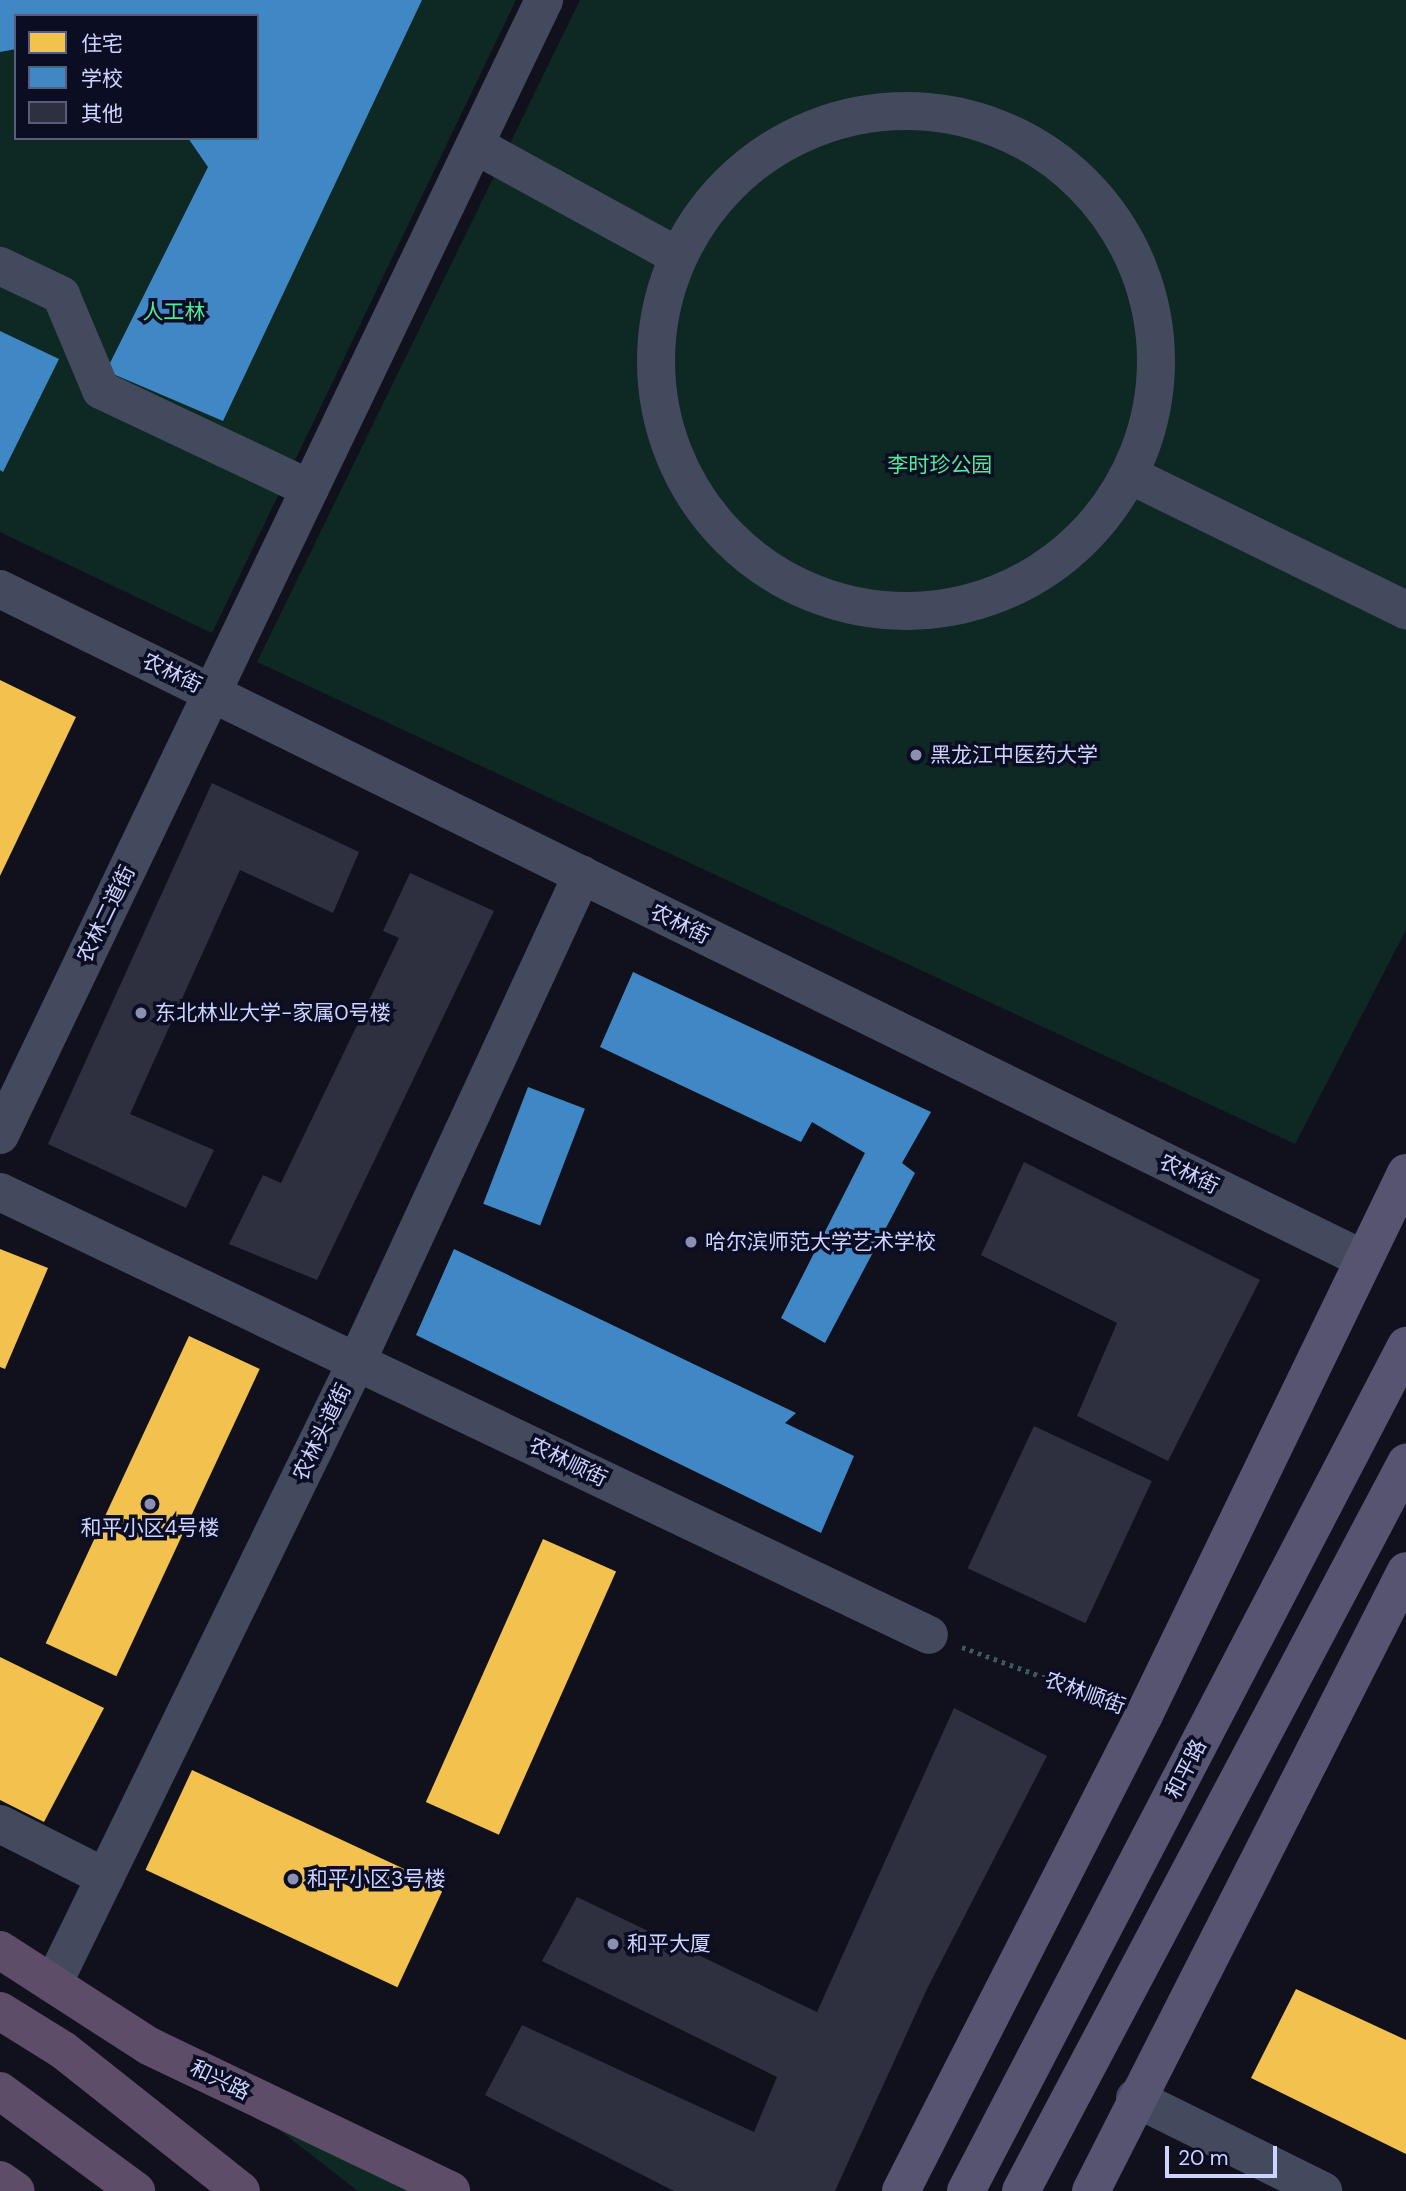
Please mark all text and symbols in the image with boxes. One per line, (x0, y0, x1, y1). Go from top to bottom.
legend (14, 14, 259, 140)
text: 住宅 (81, 30, 123, 58)
text: 学校 (81, 65, 123, 93)
text: 其他 (81, 100, 123, 128)
park label: 人工林 (143, 299, 205, 325)
park label: 李时珍公园 (888, 452, 992, 478)
street label: 农林街 (138, 648, 206, 698)
place label: 黑龙江中医药大学 (930, 742, 1098, 768)
marker: 黑龙江中医药大学 (908, 747, 924, 763)
street label: 农林二道街 (72, 861, 140, 967)
street label: 农林街 (646, 899, 714, 949)
place label: 东北林业大学-家属0号楼 (155, 1000, 391, 1026)
marker: 东北林业大学-家属0号楼 (133, 1005, 149, 1021)
street label: 农林街 (1155, 1149, 1223, 1199)
place label: 哈尔滨师范大学艺术学校 (705, 1229, 936, 1255)
marker: 哈尔滨师范大学艺术学校 (683, 1234, 699, 1250)
street label: 农林头道街 (288, 1379, 356, 1485)
street label: 农林顺街 (525, 1432, 611, 1492)
marker: 和平小区4号楼 (142, 1496, 158, 1512)
place label: 和平小区4号楼 (81, 1515, 219, 1541)
street label: 农林顺街 (1041, 1667, 1129, 1719)
street label: 和平路 (1160, 1735, 1212, 1803)
place label: 和平小区3号楼 (307, 1866, 445, 1892)
marker: 和平小区3号楼 (285, 1871, 301, 1887)
place label: 和平大厦 (627, 1931, 711, 1957)
marker: 和平大厦 (605, 1936, 621, 1952)
street label: 和兴路 (186, 2055, 254, 2105)
scale bar (1168, 2132, 1280, 2176)
text: 20 m (1178, 2144, 1229, 2172)

